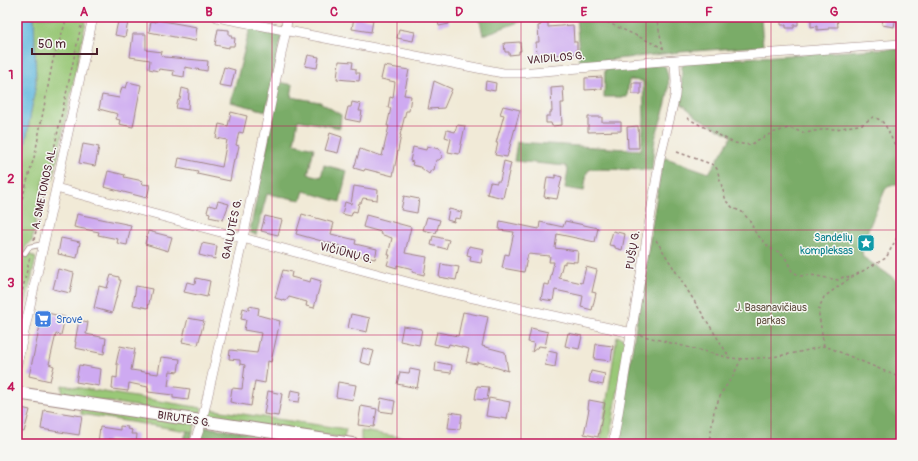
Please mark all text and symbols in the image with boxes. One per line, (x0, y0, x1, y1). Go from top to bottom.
text: A (80, 4, 89, 20)
text: B (205, 4, 213, 20)
text: C (330, 4, 338, 20)
text: D (455, 4, 463, 20)
text: E (581, 4, 588, 20)
text: F (705, 4, 713, 20)
text: G (830, 4, 839, 20)
scale bar (32, 30, 97, 56)
text: 50 m (38, 37, 66, 52)
street label: VAIDILOS G. (527, 49, 585, 67)
text: 1 (8, 67, 14, 83)
street label: A. SMETONOS AL. (29, 146, 59, 230)
text: 2 (7, 171, 15, 187)
street label: GAILUTĖS G. (219, 197, 245, 261)
street label: PUŠŲ G. (623, 229, 643, 271)
place label: Sandėlių kompleksas (800, 231, 853, 257)
place icon: Sandėlių kompleksas (856, 233, 876, 253)
street label: VIČIŪNŲ G. (318, 240, 374, 266)
text: 3 (7, 275, 15, 291)
park label: J. Basanavičiaus parkas (735, 301, 807, 327)
supermarket icon: Srovė (33, 309, 53, 329)
place label: Srovė (56, 313, 83, 326)
text: 4 (7, 379, 15, 395)
street label: BIRUTĖS G. (156, 408, 212, 430)

